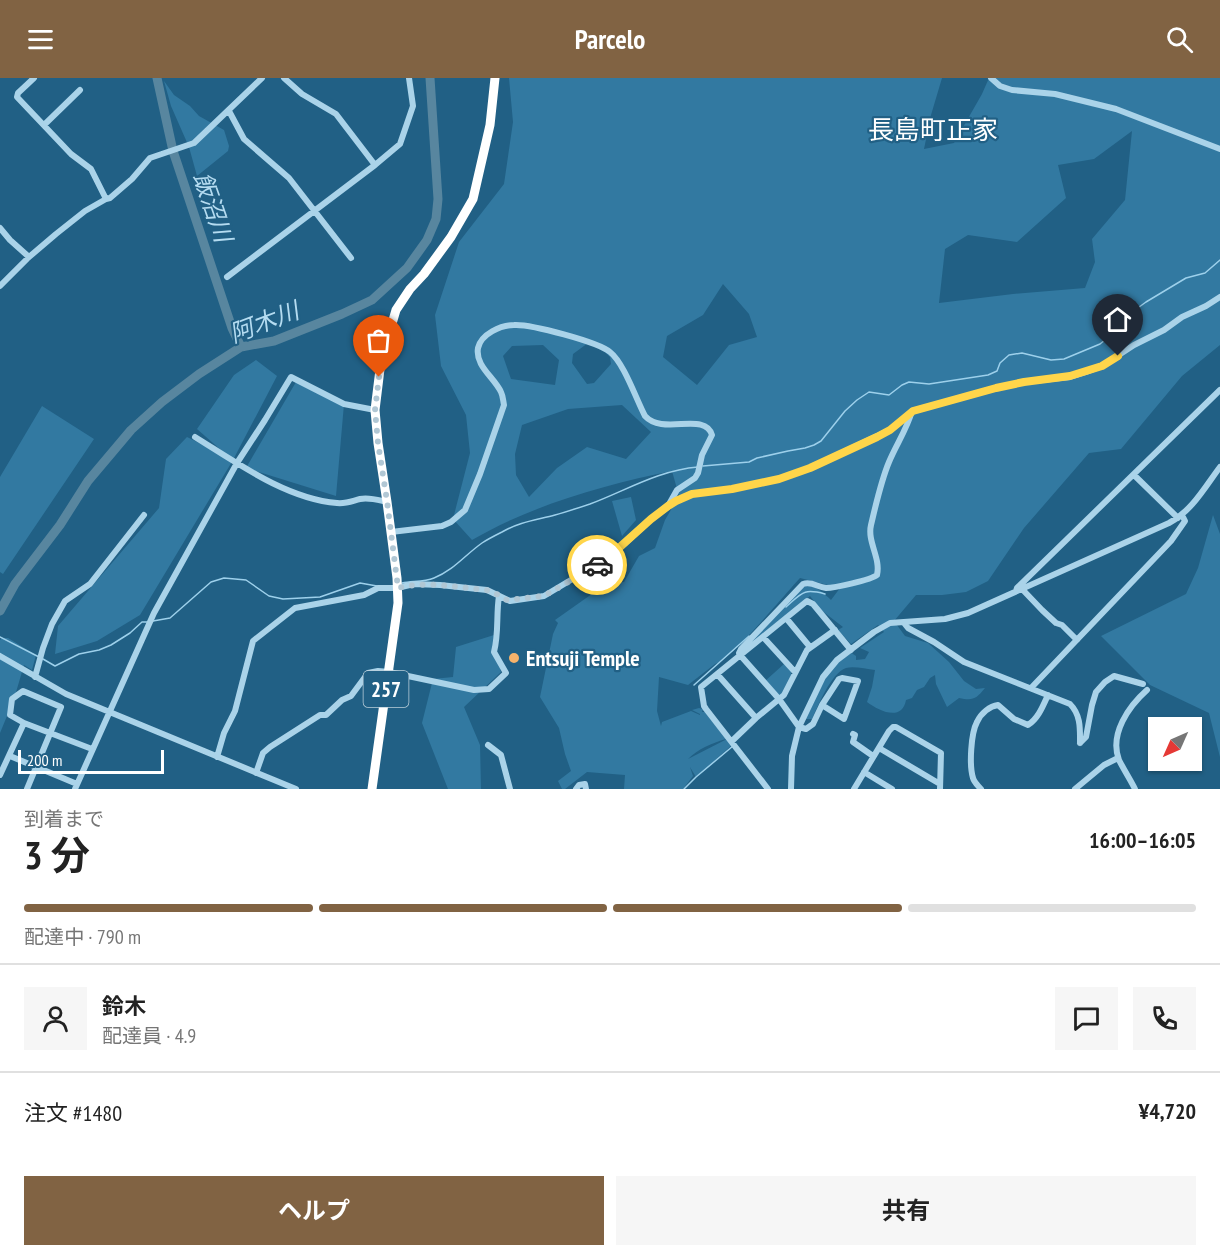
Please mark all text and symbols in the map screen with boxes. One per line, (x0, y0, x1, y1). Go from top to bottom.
text: Parcelo (575, 22, 645, 56)
icon: menu (24, 23, 57, 56)
icon: search (1163, 23, 1196, 56)
district label: 長島町正家 (868, 113, 998, 146)
water label: 飯沼川 (187, 168, 240, 249)
water label: 阿木川 (225, 294, 306, 349)
pin (1092, 294, 1143, 356)
icon: home (1101, 303, 1134, 336)
pin (353, 315, 404, 377)
icon: bag (362, 324, 395, 357)
courier (567, 535, 627, 595)
icon: car (581, 549, 614, 582)
place label: Entsuji Temple (526, 644, 640, 672)
marker: Entsuji Temple (507, 651, 521, 665)
road number: 257 (364, 671, 408, 707)
north arrow (1148, 717, 1202, 771)
map controls (1148, 717, 1202, 771)
scale bar (18, 747, 164, 774)
text: 200 m (27, 750, 62, 770)
text: 到着まで (24, 806, 104, 832)
text: 16:00–16:05 (1089, 826, 1196, 854)
text: 3 分 (24, 829, 90, 880)
text: 配達中 · 790 m (24, 924, 141, 950)
button: person (24, 987, 87, 1050)
button: chat (1055, 987, 1118, 1050)
button: phone (1133, 987, 1196, 1050)
text: 鈴木 (102, 992, 146, 1020)
text: 配達員 · 4.9 (102, 1023, 196, 1049)
text: ¥4,720 (1139, 1097, 1196, 1125)
text: 注文 #1480 (24, 1099, 122, 1127)
button: ヘルプ (24, 1176, 604, 1245)
button: 共有 (616, 1176, 1196, 1245)

